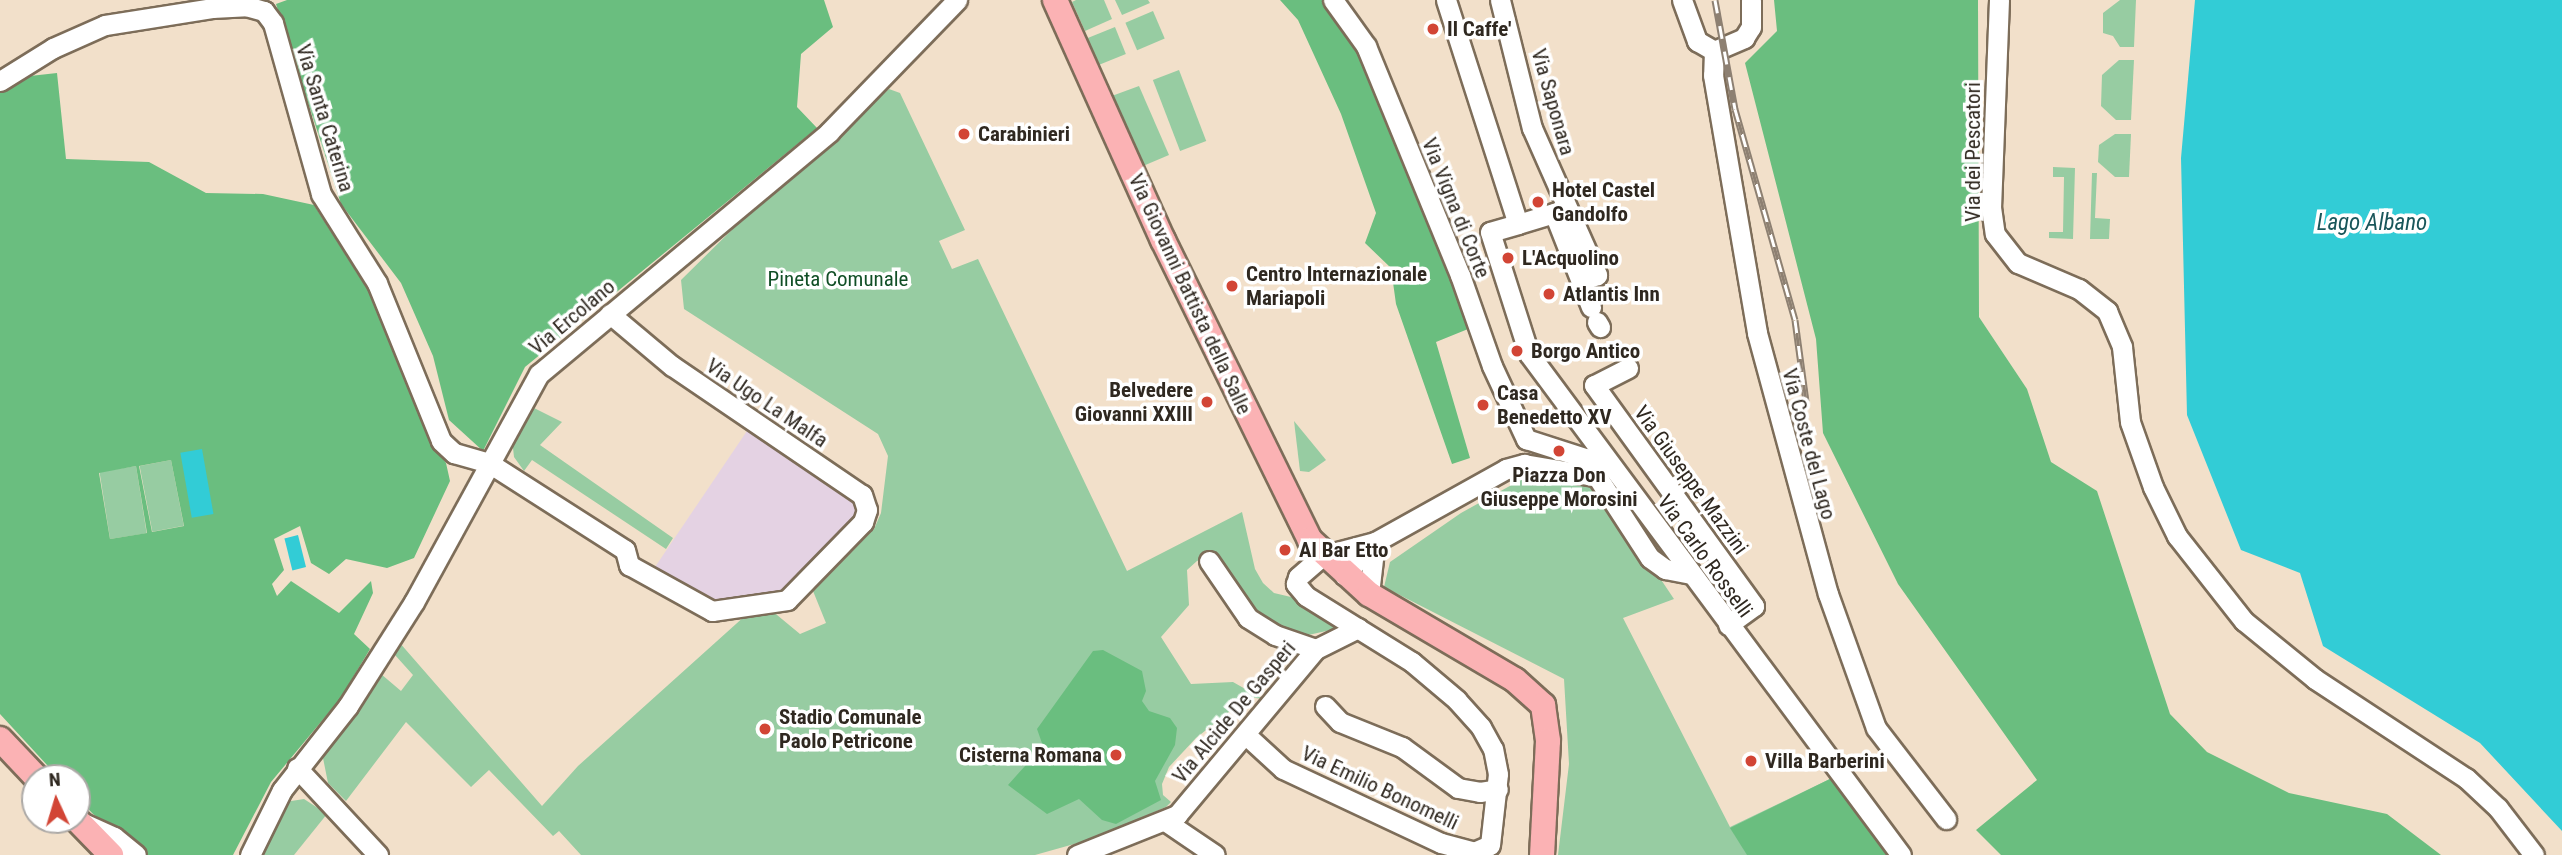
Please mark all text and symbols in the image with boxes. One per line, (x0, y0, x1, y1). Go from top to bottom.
place label: Il Caffe' (1447, 16, 1511, 42)
marker: Il Caffe' (1425, 21, 1441, 37)
street label: Via Santa Caterina (291, 41, 359, 195)
street label: Via Saponara (1526, 46, 1580, 158)
street label: Via dei Pescatori (1960, 82, 1986, 222)
place label: Carabinieri (978, 121, 1070, 147)
marker: Carabinieri (956, 126, 972, 142)
street label: Via Vigna di Corte (1416, 134, 1496, 282)
street label: Via Giovanni Battista della Salle (1123, 170, 1257, 418)
place label: Hotel Castel Gandolfo (1552, 177, 1655, 227)
marker: Hotel Castel Gandolfo (1530, 194, 1546, 210)
water label: Lago Albano (2317, 209, 2427, 237)
place label: L'Acquolino (1522, 245, 1619, 271)
marker: L'Acquolino (1500, 250, 1516, 266)
place label: Centro Internazionale Mariapoli (1246, 261, 1427, 311)
park label: Pineta Comunale (768, 266, 908, 292)
street label: Via Ercolano (524, 274, 620, 360)
marker: Centro Internazionale Mariapoli (1224, 278, 1240, 294)
place label: Atlantis Inn (1563, 281, 1660, 307)
marker: Atlantis Inn (1541, 286, 1557, 302)
place label: Borgo Antico (1531, 338, 1640, 364)
marker: Borgo Antico (1509, 343, 1525, 359)
street label: Via Ugo La Malfa (701, 353, 833, 453)
street label: Via Coste del Lago (1777, 366, 1841, 522)
place label: Belvedere Giovanni XXIII (1075, 377, 1193, 427)
place label: Casa Benedetto XV (1497, 380, 1612, 430)
marker: Belvedere Giovanni XXIII (1199, 394, 1215, 410)
marker: Casa Benedetto XV (1475, 397, 1491, 413)
street label: Via Giuseppe Mazzini (1629, 401, 1753, 559)
marker: Piazza Don Giuseppe Morosini (1551, 443, 1567, 459)
place label: Piazza Don Giuseppe Morosini (1480, 462, 1638, 512)
street label: Via Carlo Rosselli (1652, 490, 1758, 622)
place label: Al Bar Etto (1299, 537, 1388, 563)
marker: Al Bar Etto (1277, 542, 1293, 558)
street label: Via Alcide De Gasperi (1167, 636, 1301, 788)
place label: Stadio Comunale Paolo Petricone (779, 704, 922, 754)
marker: Stadio Comunale Paolo Petricone (757, 721, 773, 737)
street label: Via Emilio Bonomelli (1297, 741, 1463, 835)
place label: Cisterna Romana (959, 742, 1102, 768)
marker: Cisterna Romana (1108, 747, 1124, 763)
place label: Villa Barberini (1765, 748, 1885, 774)
marker: Villa Barberini (1743, 753, 1759, 769)
north arrow (21, 764, 91, 834)
text: N (48, 768, 61, 791)

